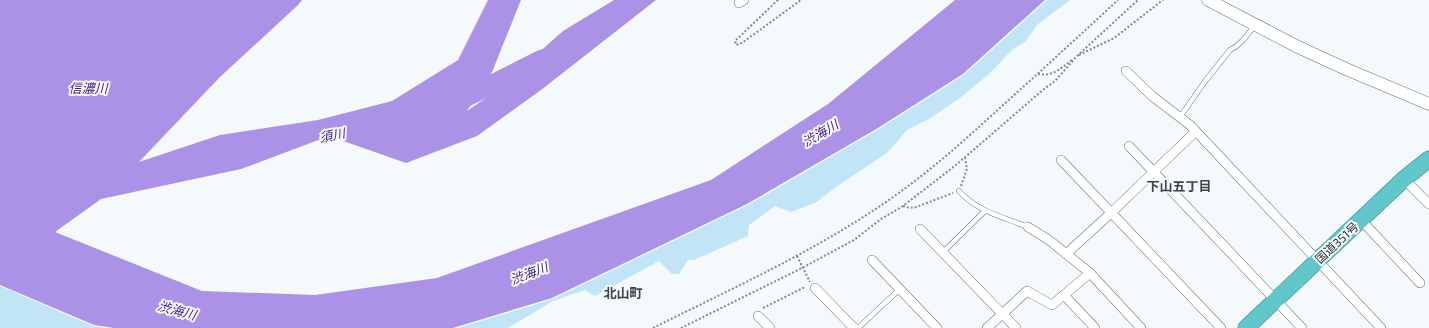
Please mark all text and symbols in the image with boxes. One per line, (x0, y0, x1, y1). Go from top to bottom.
water label: 信濃川 (68, 80, 109, 96)
water label: 渋海川 (799, 115, 843, 150)
water label: 須川 (318, 124, 348, 145)
district label: 下山五丁目 (1146, 178, 1212, 194)
street label: 国道351号 (1312, 219, 1361, 266)
water label: 渋海川 (508, 258, 552, 287)
district label: 北山町 (603, 285, 643, 301)
water label: 渋海川 (156, 297, 200, 323)

